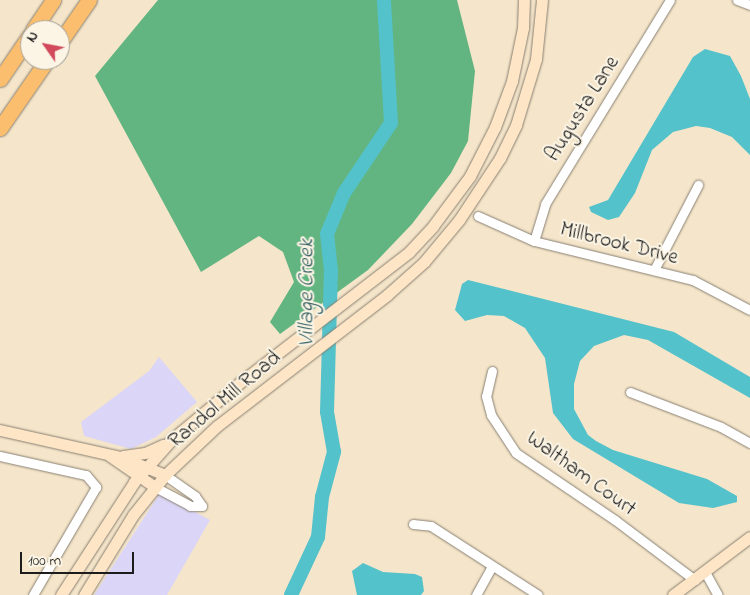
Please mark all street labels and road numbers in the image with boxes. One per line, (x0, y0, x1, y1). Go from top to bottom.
street label: Augusta Lane (541, 52, 625, 166)
street label: Millbrook Drive (557, 217, 681, 271)
street label: Randol Mill Road (164, 346, 286, 454)
street label: Waltham Court (521, 426, 641, 522)

